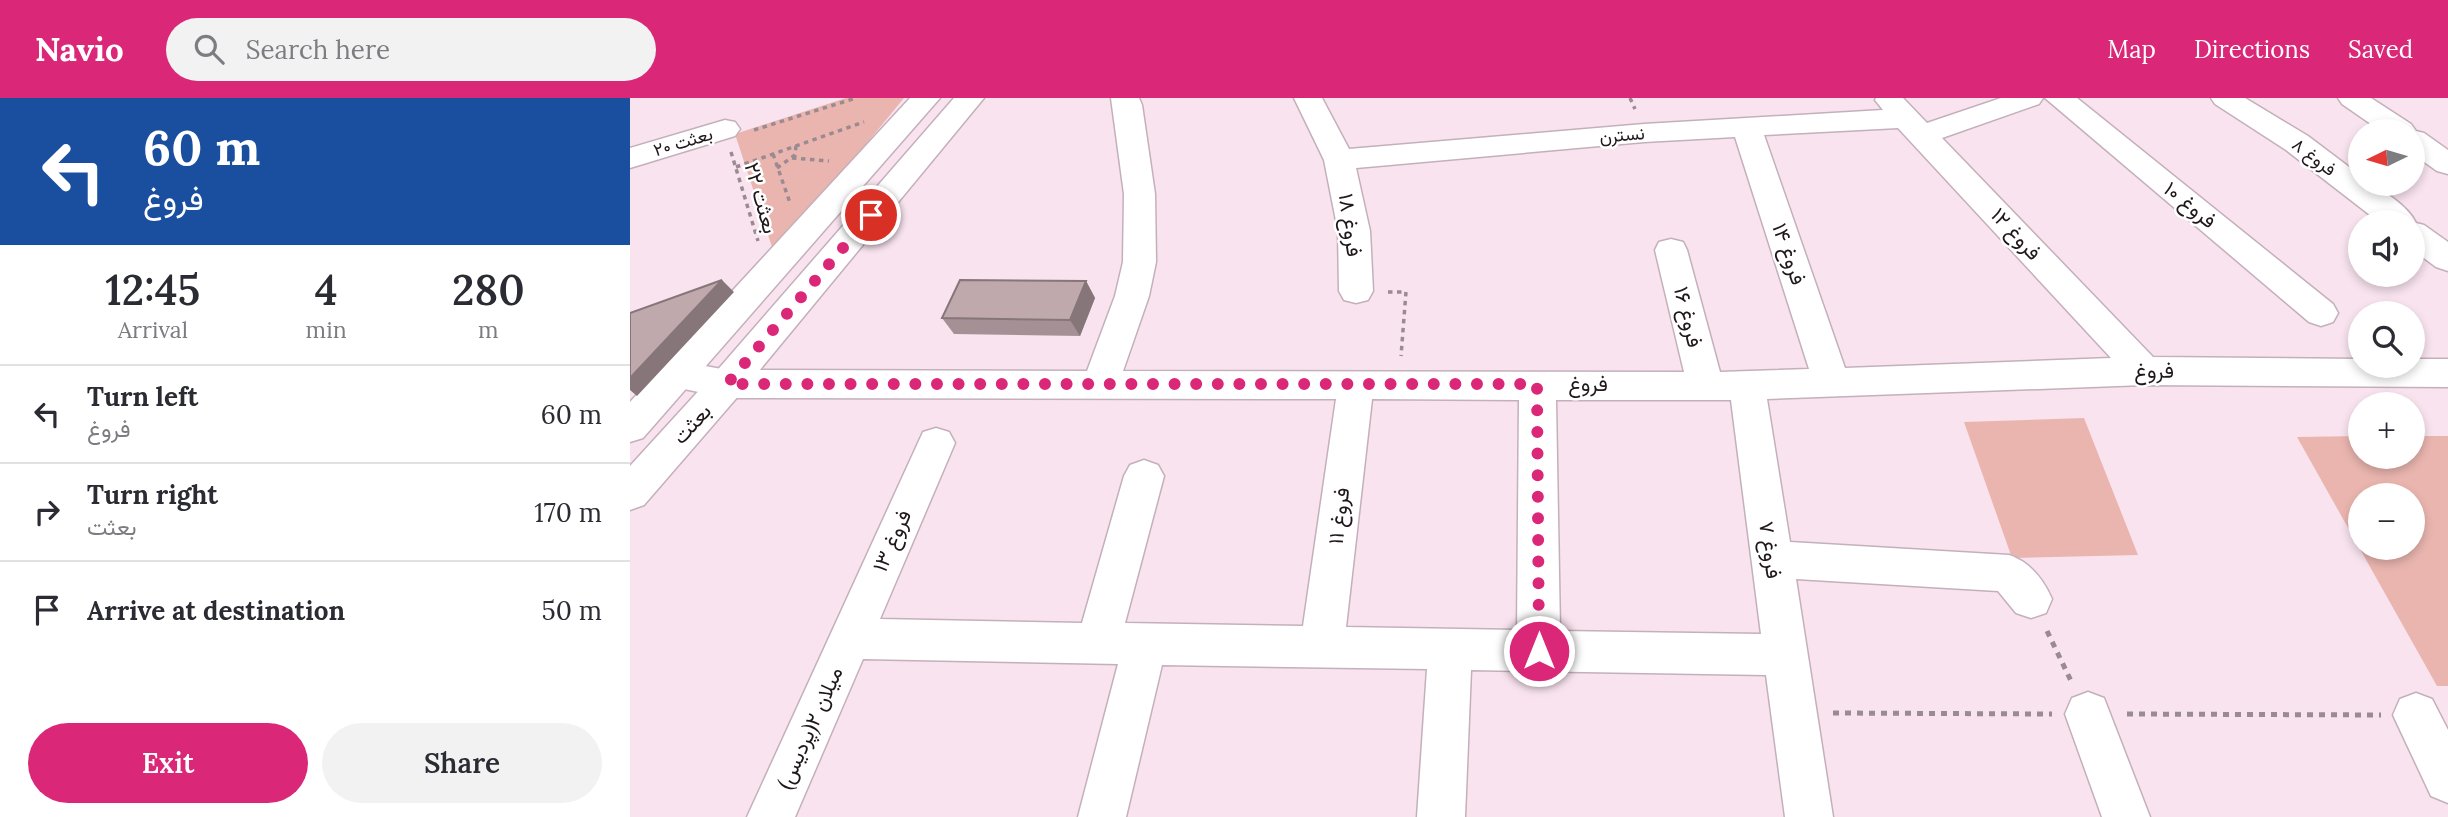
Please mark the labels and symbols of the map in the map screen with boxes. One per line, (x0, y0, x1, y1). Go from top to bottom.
north arrow (2348, 119, 2426, 196)
street label: نسترن (1598, 121, 1646, 148)
street label: بعثت ۲۰ (651, 122, 715, 161)
street label: فروغ ۸ (2287, 133, 2341, 181)
street label: بعثت ۲۲ (738, 159, 784, 237)
street label: فروغ ۱۰ (2158, 175, 2222, 235)
pin (841, 185, 901, 245)
street label: فروغ ۱۸ (1332, 192, 1368, 258)
street label: فروغ ۱۲ (1985, 202, 2047, 266)
street label: فروغ ۱۴ (1765, 220, 1813, 288)
street label: فروغ ۱۶ (1667, 284, 1709, 350)
street label: فروغ (2134, 357, 2174, 385)
street label: فروغ (1568, 370, 1608, 398)
street label: بعثت (666, 398, 717, 450)
street label: فروغ ۱۱ (1322, 486, 1356, 546)
street label: فروغ ۱۳ (866, 506, 918, 576)
street label: فروغ ۷ (1752, 520, 1788, 580)
position arrow (1502, 614, 1576, 688)
street label: میلان ۲(پردیس) (771, 662, 849, 794)

